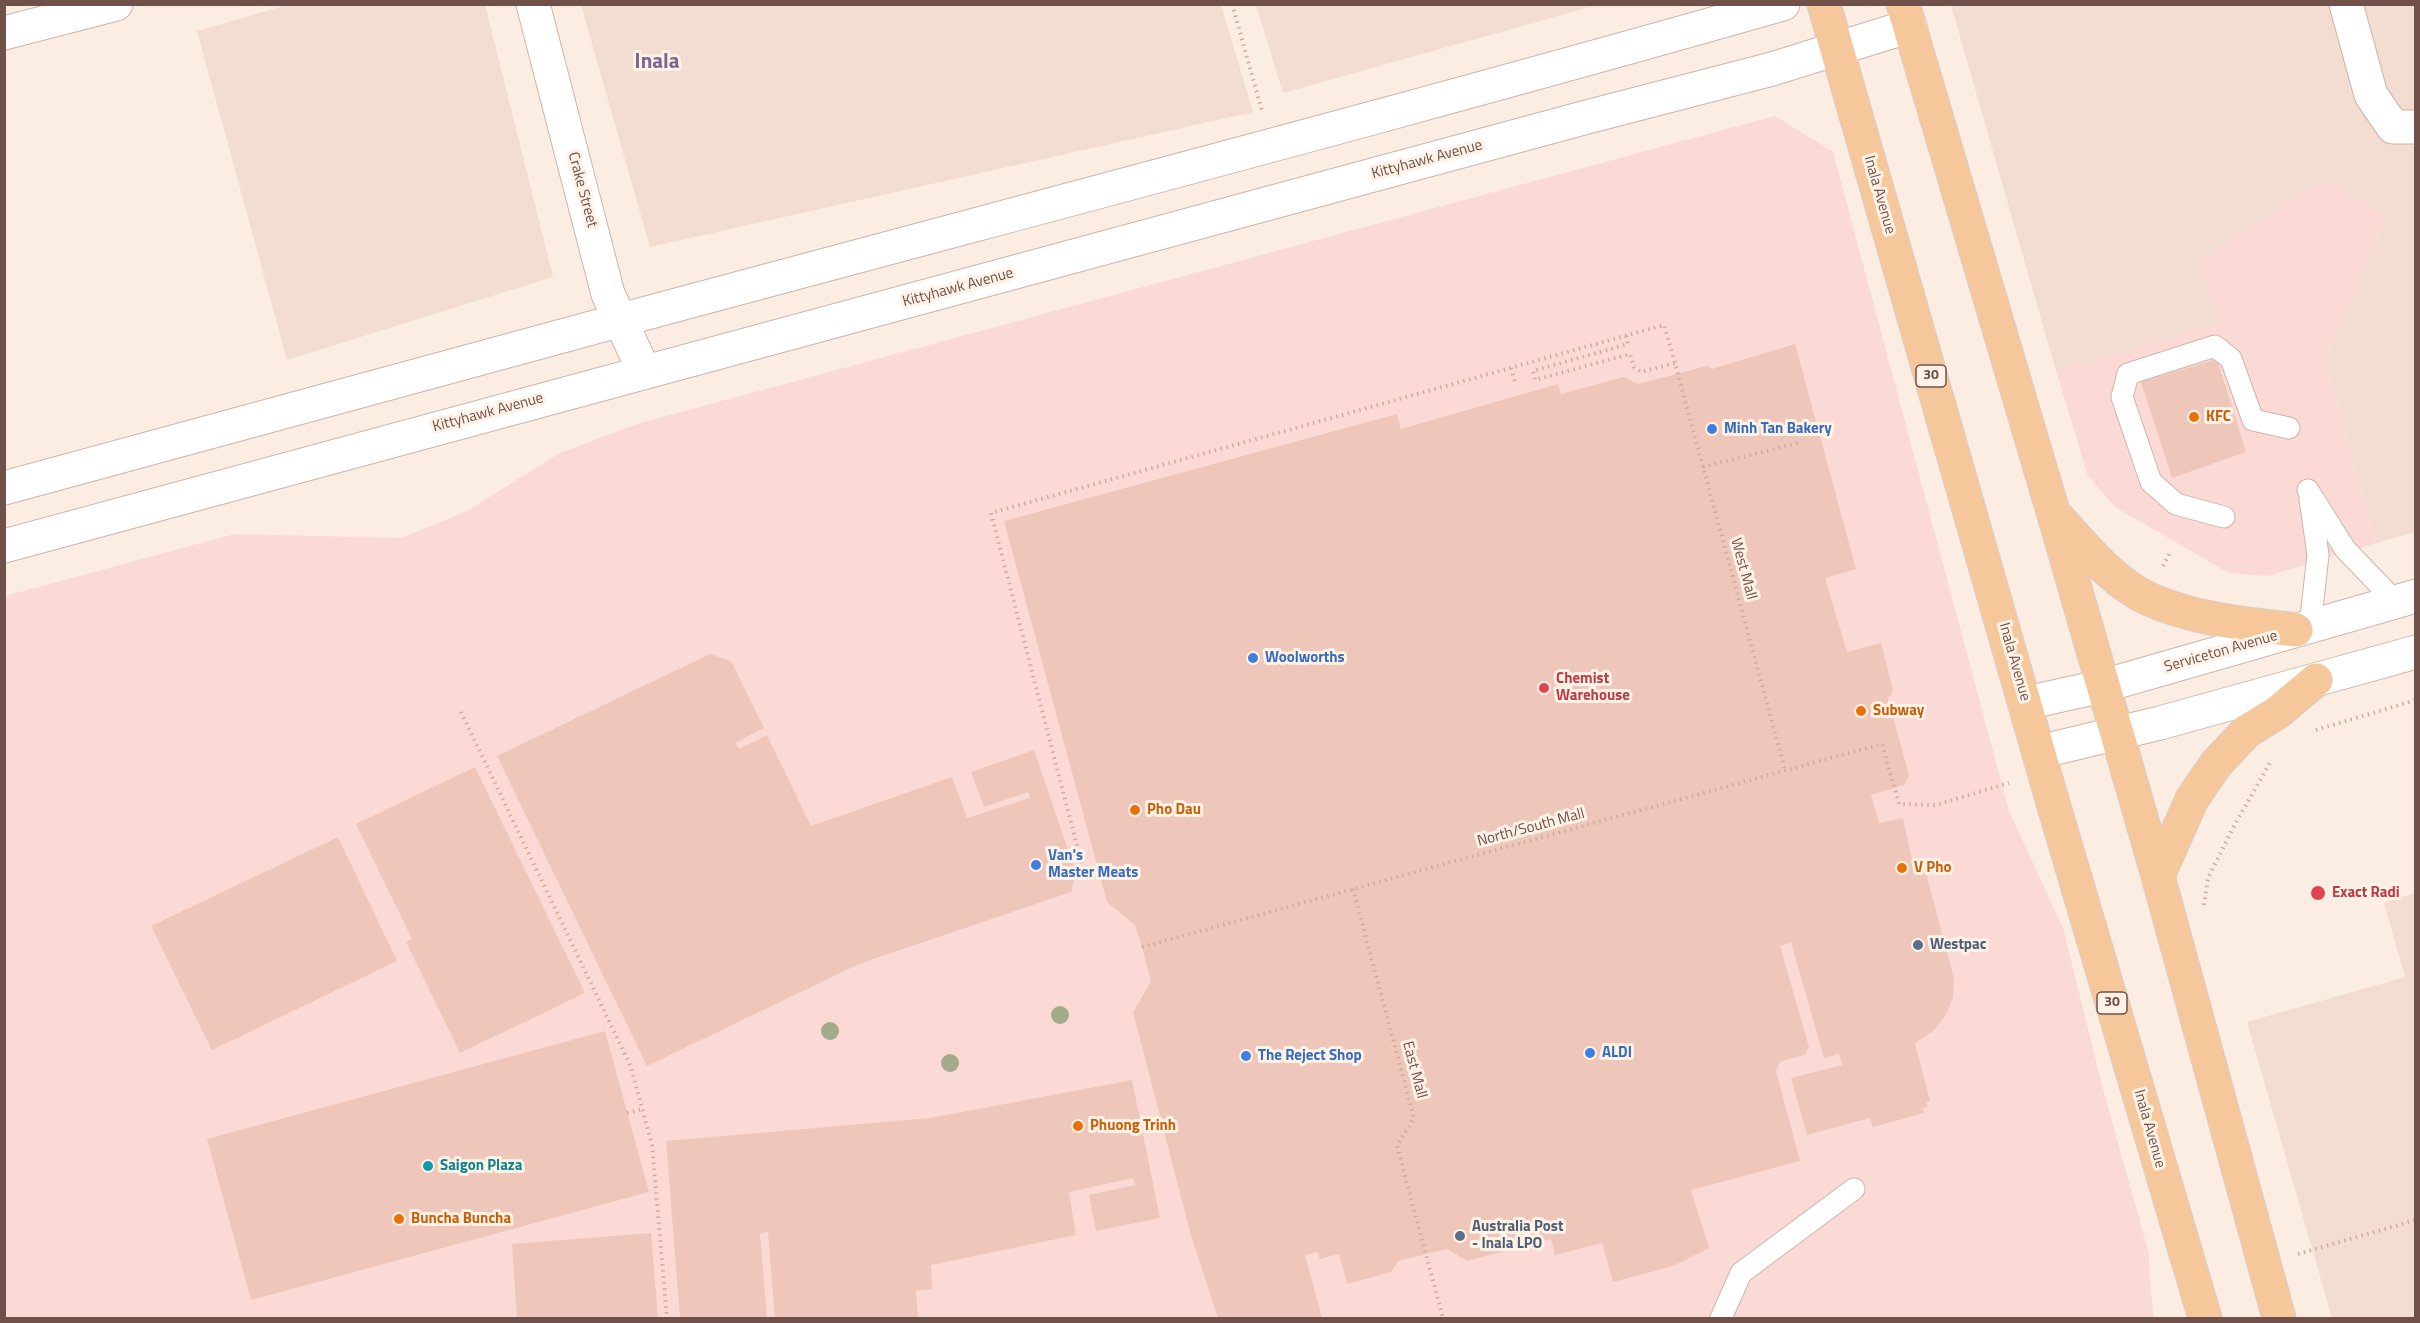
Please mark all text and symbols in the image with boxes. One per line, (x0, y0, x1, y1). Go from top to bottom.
district label: Inala (635, 50, 679, 76)
street label: Kittyhawk Avenue (1370, 137, 1484, 183)
street label: Crake Street (563, 150, 601, 230)
street label: Inala Avenue (1859, 154, 1899, 236)
street label: Kittyhawk Avenue (901, 265, 1015, 311)
road number: 30 (1916, 365, 1946, 387)
street label: Kittyhawk Avenue (431, 390, 545, 436)
place label: KFC (2206, 408, 2231, 426)
marker: KFC (2187, 410, 2201, 424)
place label: Minh Tan Bakery (1724, 420, 1832, 438)
marker: Minh Tan Bakery (1705, 422, 1719, 436)
street label: West Mall (1726, 536, 1760, 602)
street label: Inala Avenue (1994, 621, 2034, 703)
street label: Serviceton Avenue (2162, 627, 2280, 677)
place label: Woolworths (1265, 649, 1345, 667)
marker: Woolworths (1246, 651, 1260, 665)
place label: Chemist Warehouse (1556, 670, 1630, 705)
marker: Chemist Warehouse (1537, 681, 1551, 695)
place label: Subway (1873, 702, 1924, 720)
marker: Subway (1854, 704, 1868, 718)
place label: Pho Dau (1147, 801, 1201, 819)
marker: Pho Dau (1128, 803, 1142, 817)
street label: North/South Mall (1475, 805, 1587, 851)
place label: Van's Master Meats (1048, 847, 1138, 882)
marker: Van's Master Meats (1029, 858, 1043, 872)
place label: V Pho (1914, 859, 1951, 877)
marker: V Pho (1895, 861, 1909, 875)
marker: Exact Radi (2309, 884, 2327, 902)
place label: Exact Radi (2332, 884, 2400, 902)
place label: Westpac (1930, 936, 1986, 954)
marker: Westpac (1911, 938, 1925, 952)
road number: 30 (2097, 992, 2127, 1014)
street label: East Mall (1398, 1039, 1430, 1101)
place label: ALDI (1602, 1044, 1632, 1062)
marker: ALDI (1583, 1046, 1597, 1060)
place label: The Reject Shop (1258, 1047, 1362, 1065)
marker: The Reject Shop (1239, 1049, 1253, 1063)
street label: Inala Avenue (2129, 1088, 2169, 1170)
place label: Phuong Trinh (1090, 1117, 1176, 1135)
marker: Phuong Trinh (1071, 1119, 1085, 1133)
place label: Saigon Plaza (440, 1157, 522, 1175)
marker: Saigon Plaza (421, 1159, 435, 1173)
place label: Buncha Buncha (411, 1210, 511, 1228)
marker: Buncha Buncha (392, 1212, 406, 1226)
place label: Australia Post - Inala LPO (1472, 1218, 1563, 1253)
marker: Australia Post - Inala LPO (1453, 1229, 1467, 1243)

